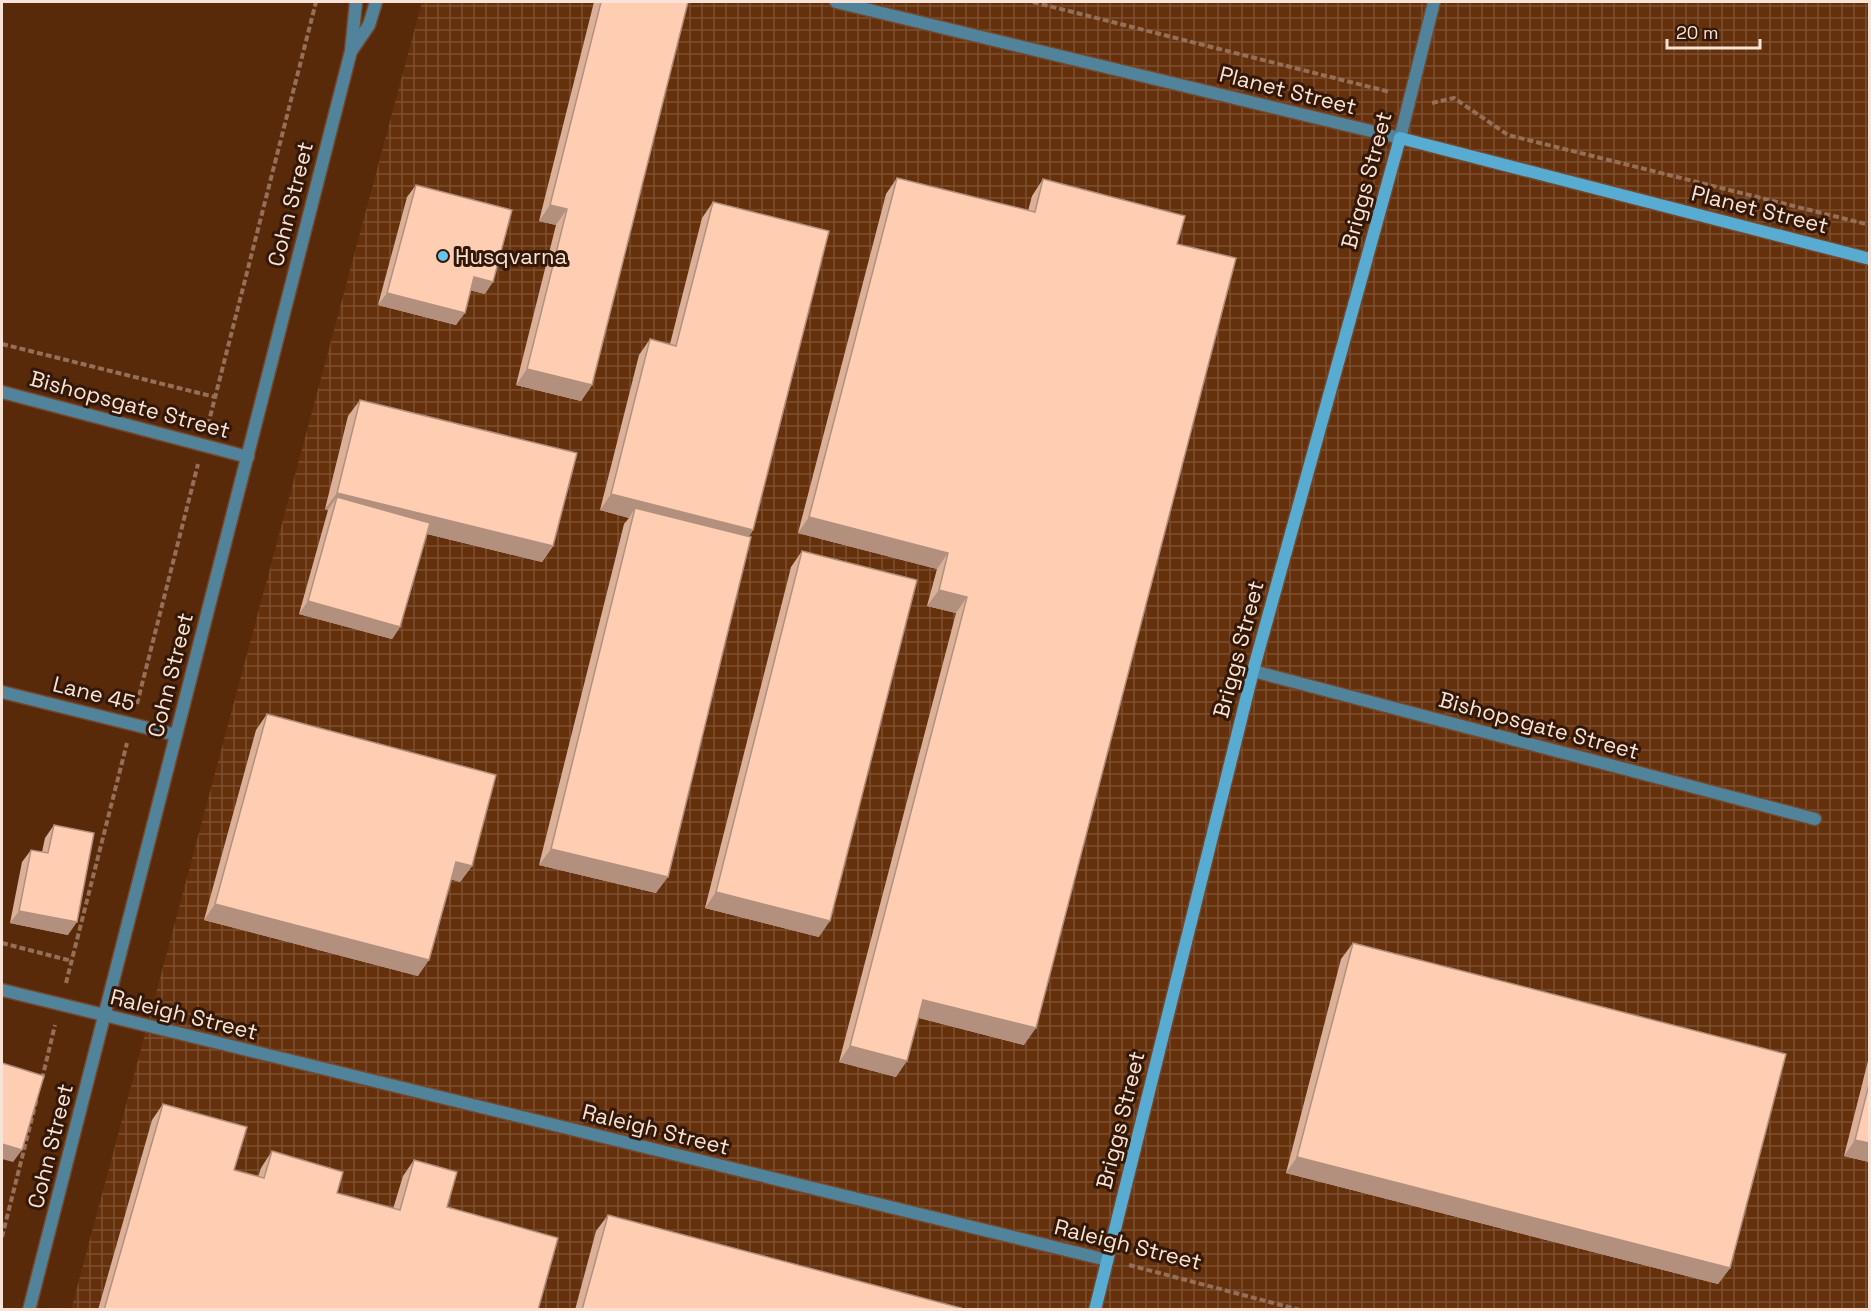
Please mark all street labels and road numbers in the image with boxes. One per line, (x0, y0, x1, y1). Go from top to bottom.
street label: Planet Street (1217, 59, 1359, 121)
street label: Briggs Street (1334, 108, 1398, 252)
street label: Cohn Street (261, 139, 319, 269)
street label: Planet Street (1689, 178, 1831, 240)
street label: Bishopsgate Street (27, 364, 233, 444)
street label: Briggs Street (1206, 577, 1270, 721)
street label: Cohn Street (141, 610, 199, 740)
street label: Lane 45 (50, 669, 138, 717)
street label: Bishopsgate Street (1436, 685, 1642, 765)
street label: Raleigh Street (107, 982, 261, 1046)
street label: Briggs Street (1089, 1048, 1151, 1192)
street label: Cohn Street (21, 1081, 79, 1211)
street label: Raleigh Street (579, 1097, 733, 1161)
street label: Raleigh Street (1051, 1212, 1205, 1276)

